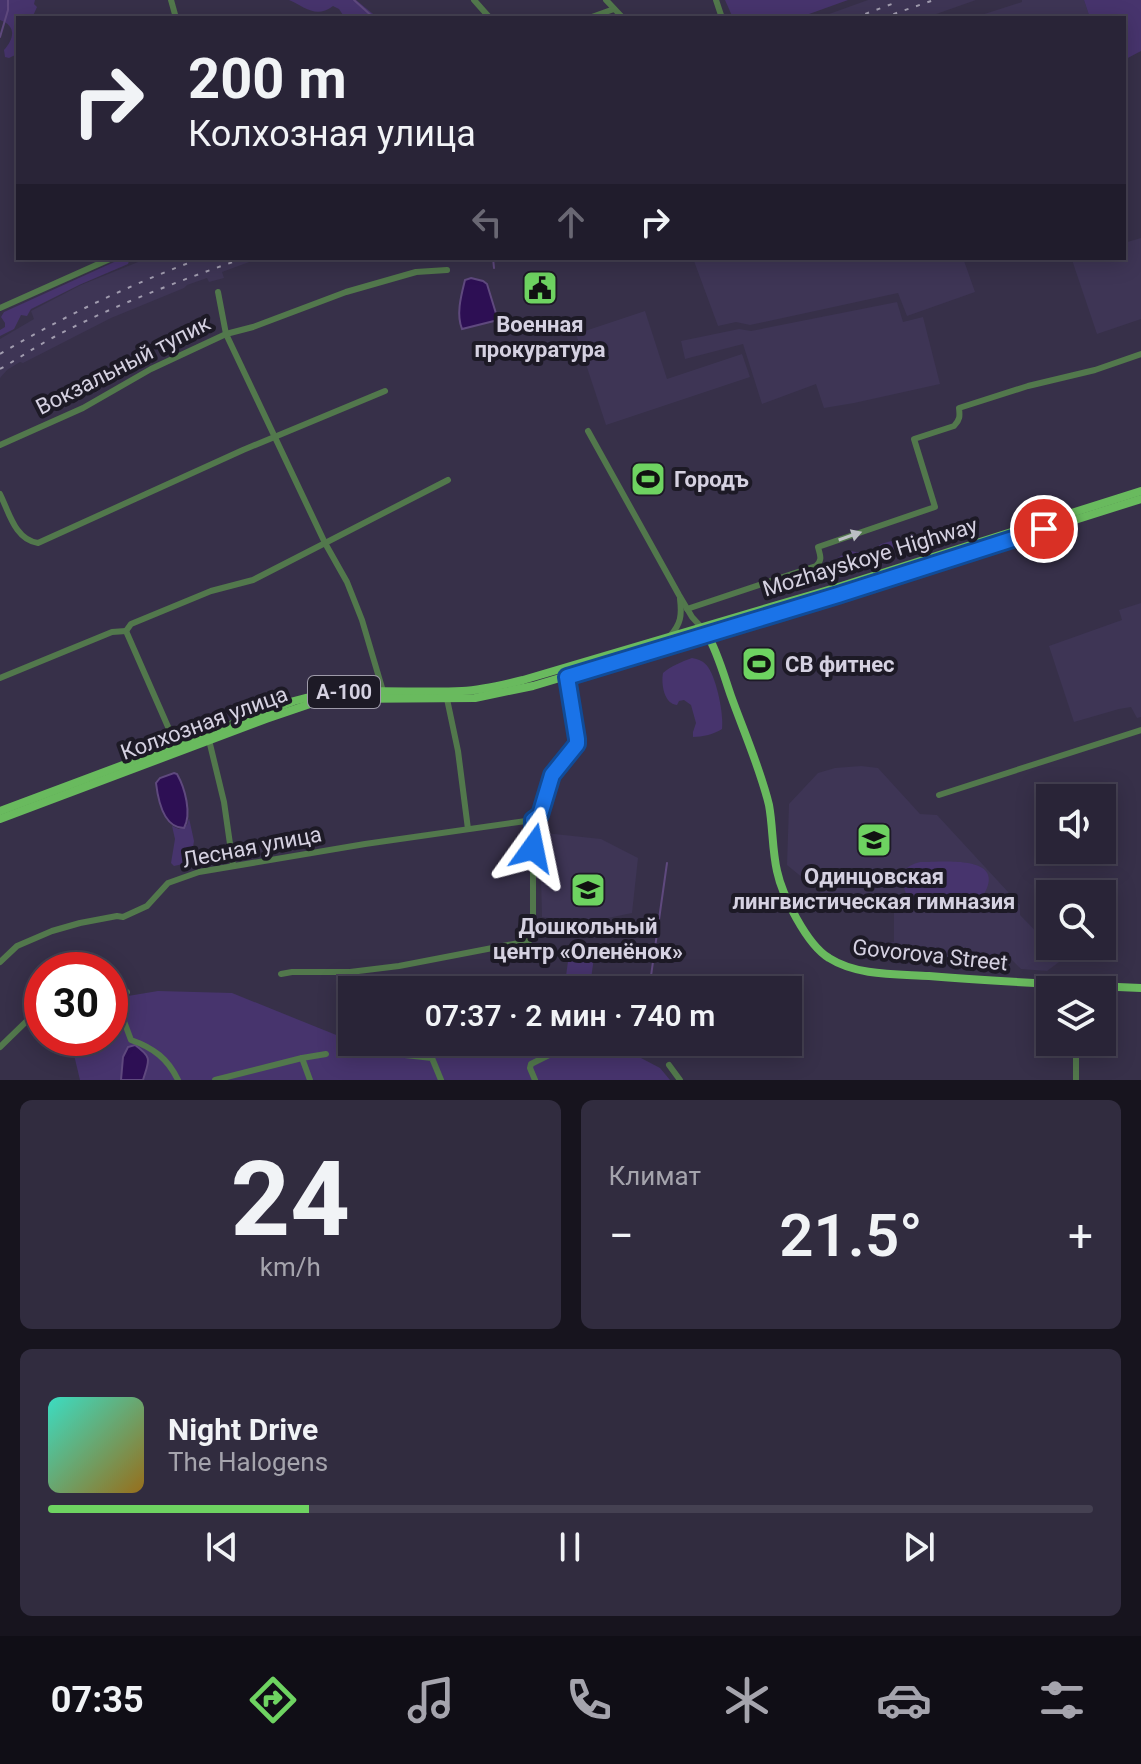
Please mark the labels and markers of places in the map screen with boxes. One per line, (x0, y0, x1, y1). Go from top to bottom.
public building icon: Военная прокуратура (521, 269, 559, 307)
place label: Военная прокуратура (474, 312, 606, 362)
sports icon: Городъ (629, 460, 667, 498)
place label: Городъ (674, 467, 749, 492)
pin (1010, 495, 1078, 563)
sports icon: СВ фитнес (740, 645, 778, 683)
place label: СВ фитнес (785, 652, 894, 677)
school or university icon: Одинцовская лингвистическая гимназия (855, 821, 893, 859)
place label: Одинцовская лингвистическая гимназия (733, 864, 1015, 914)
school or university icon: Дошкольный центр «Оленёнок» (569, 871, 607, 909)
place label: Дошкольный центр «Оленёнок» (493, 914, 683, 964)

